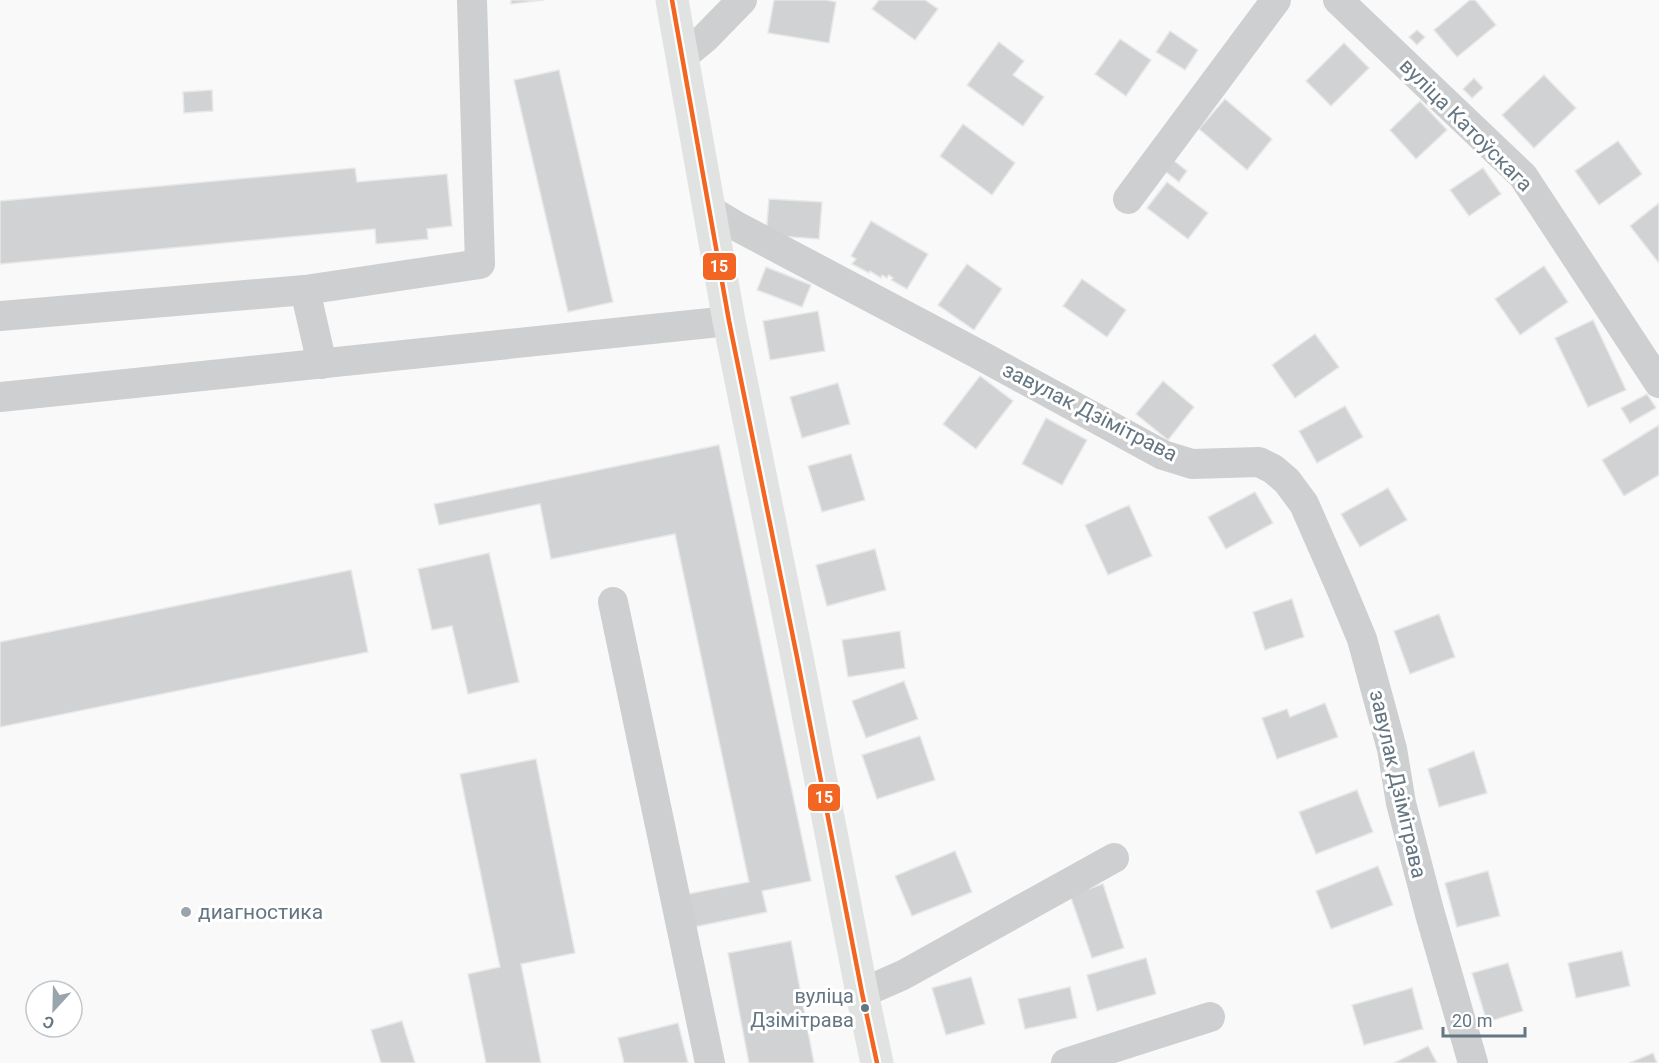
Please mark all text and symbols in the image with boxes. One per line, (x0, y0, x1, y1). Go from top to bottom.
street label: вуліца Катоўскага (1395, 54, 1537, 196)
line badge: 15 (702, 252, 737, 281)
text: 15 (710, 257, 728, 276)
street label: завулак Дзімітрава (999, 358, 1181, 466)
street label: завулак Дзімітрава (1365, 687, 1431, 881)
line badge: 15 (807, 783, 841, 812)
text: 15 (815, 788, 833, 807)
place label: диагностика (198, 900, 323, 924)
marker: диагностика (179, 905, 193, 919)
north arrow (24, 979, 84, 1039)
place label: вуліца Дзімітрава (750, 984, 854, 1032)
scale bar (1443, 1000, 1526, 1038)
marker: вуліца Дзімітрава (859, 1002, 871, 1014)
text: 20 m (1452, 1010, 1492, 1031)
text: С (40, 1012, 57, 1033)

